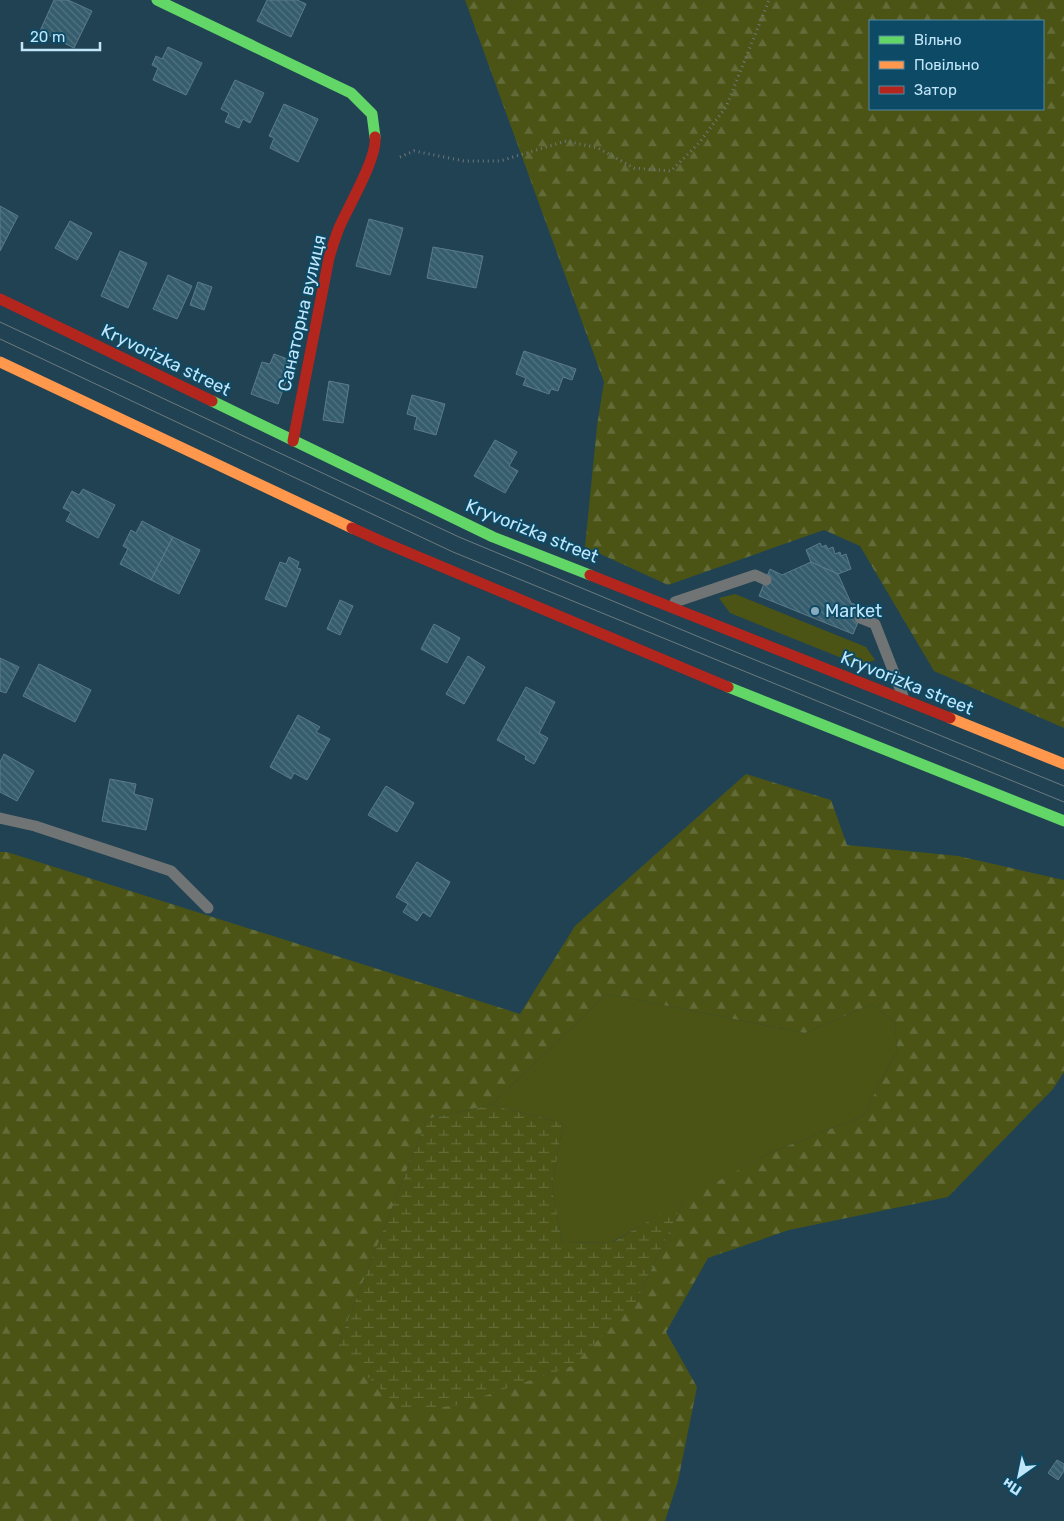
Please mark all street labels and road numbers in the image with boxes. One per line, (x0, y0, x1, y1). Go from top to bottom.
street label: Санаторна вулиця (273, 232, 331, 394)
street label: Kryvorizka street (98, 319, 234, 401)
street label: Kryvorizka street (462, 494, 602, 568)
street label: Kryvorizka street (837, 646, 977, 720)

